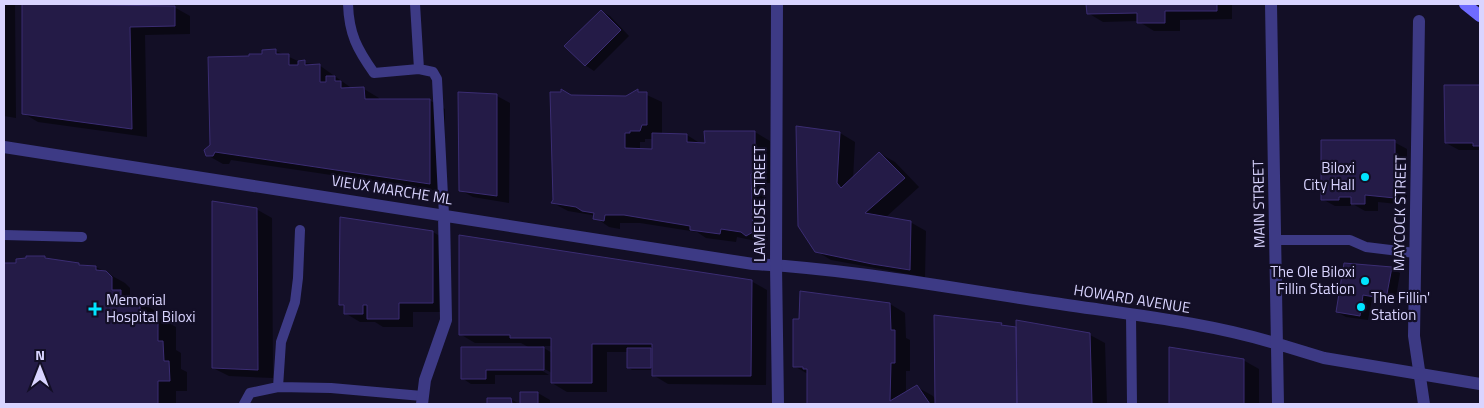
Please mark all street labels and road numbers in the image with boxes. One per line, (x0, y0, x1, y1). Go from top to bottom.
street label: LAMEUSE STREET (748, 146, 771, 262)
street label: MAYCOCK STREET (1387, 155, 1412, 271)
street label: MAIN STREET (1246, 160, 1271, 248)
street label: VIEUX MARCHE ML (330, 169, 454, 210)
street label: HOWARD AVENUE (1072, 278, 1192, 319)

